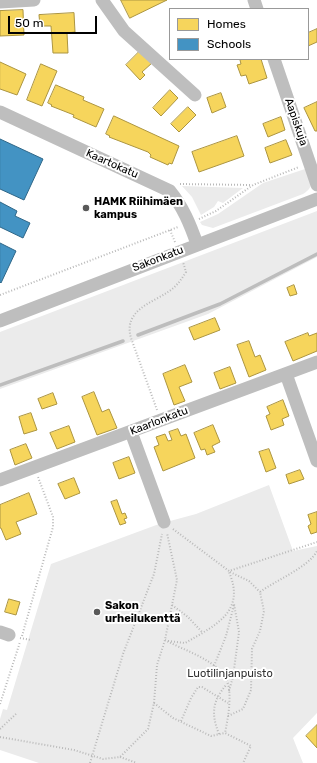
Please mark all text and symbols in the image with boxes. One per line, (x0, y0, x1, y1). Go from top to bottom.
scale bar (10, 8, 99, 34)
legend (169, 8, 309, 60)
text: 50 m (15, 16, 43, 30)
text: Homes (207, 17, 246, 31)
text: Schools (207, 37, 251, 51)
street label: Aapiskuja (282, 96, 310, 148)
street label: Kaartokatu (84, 147, 140, 181)
place label: HAMK Riihimäen kampus (94, 195, 183, 221)
marker: HAMK Riihimäen kampus (81, 203, 91, 213)
street label: Sakonkatu (131, 243, 185, 275)
street label: Kaarlonkatu (128, 404, 190, 438)
place label: Sakon urheilukenttä (105, 599, 181, 625)
marker: Sakon urheilukenttä (92, 607, 102, 617)
park label: Luotilinjanpuisto (187, 667, 273, 681)

